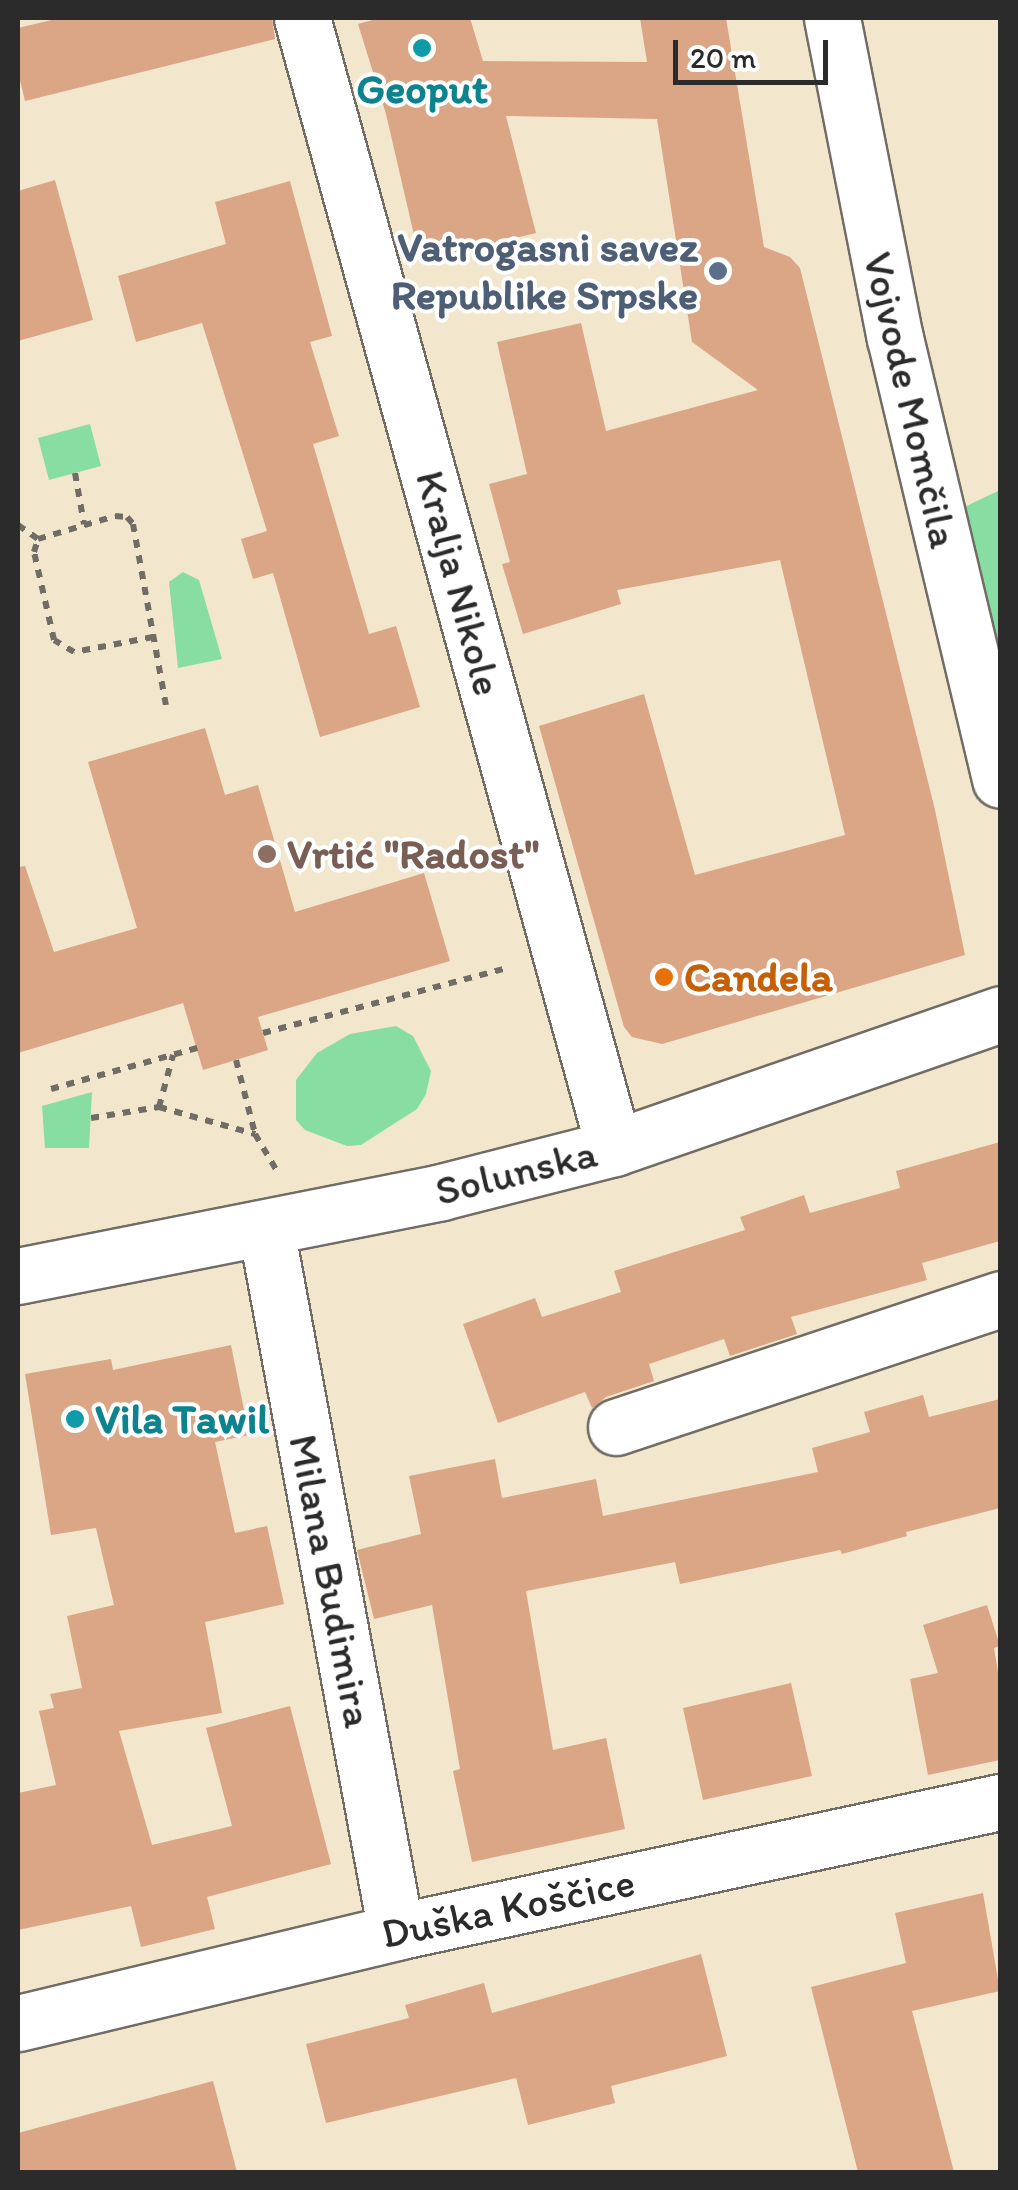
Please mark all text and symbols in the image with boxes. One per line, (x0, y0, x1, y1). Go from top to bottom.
scale bar (678, 20, 833, 82)
marker: Geoput (411, 37, 433, 59)
text: 20 m (690, 39, 756, 76)
place label: Geoput (356, 64, 488, 114)
place label: Vatrogasni savez Republike Srpske (391, 222, 698, 320)
street label: Vojvode Momčila (852, 247, 970, 553)
marker: Vatrogasni savez Republike Srpske (707, 260, 729, 282)
street label: Kralja Nikole (405, 465, 513, 701)
place label: Vrtić "Radost" (287, 829, 541, 879)
marker: Vrtić "Radost" (256, 843, 278, 865)
place label: Candela (684, 952, 833, 1002)
marker: Candela (653, 966, 675, 988)
street label: Solunska (430, 1128, 602, 1216)
place label: Vila Tawil (95, 1394, 265, 1444)
marker: Vila Tawil (64, 1408, 86, 1430)
street label: Milana Budimira (278, 1430, 384, 1732)
street label: Duška Koščice (376, 1856, 640, 1960)

